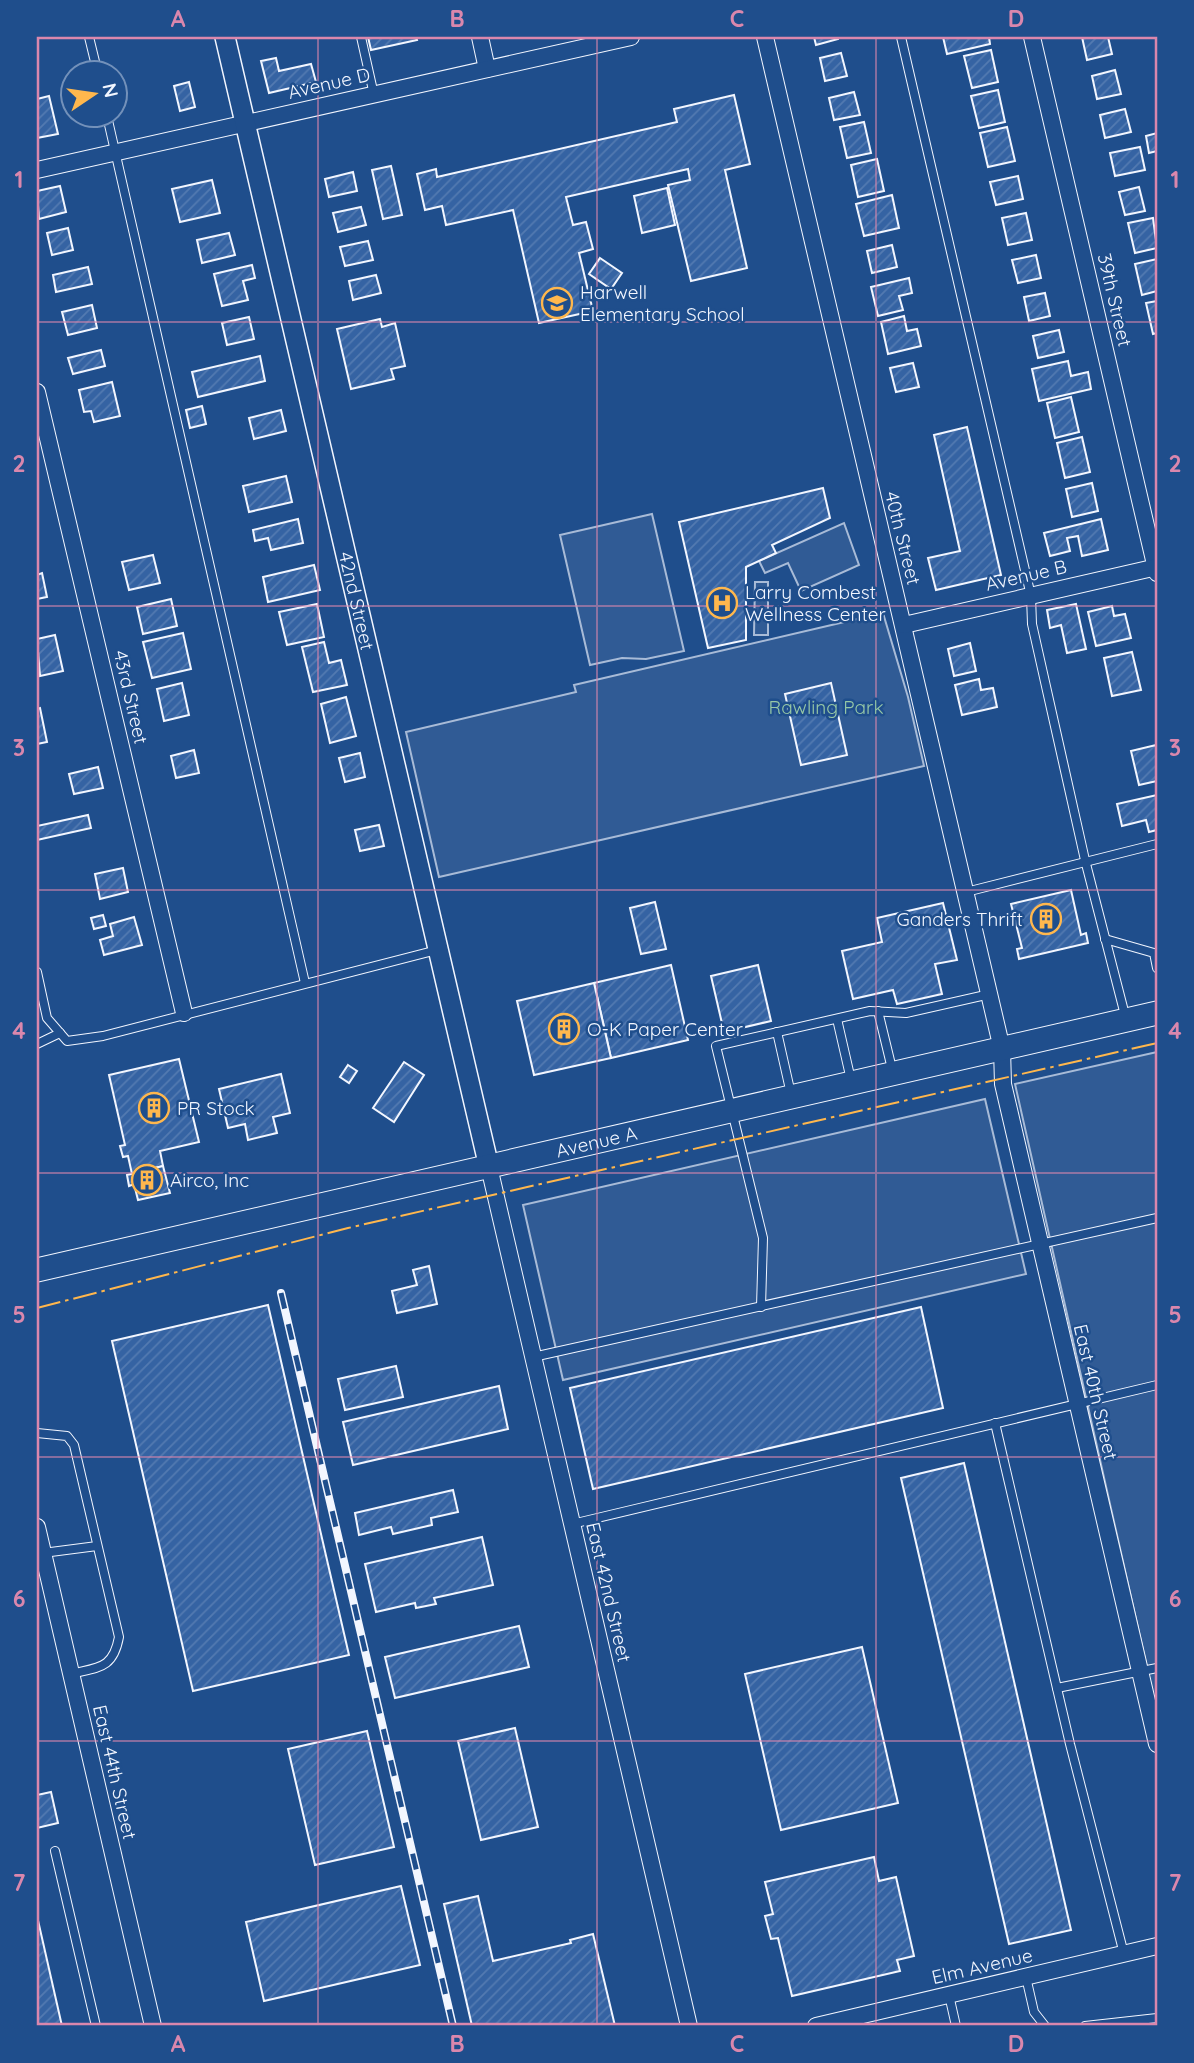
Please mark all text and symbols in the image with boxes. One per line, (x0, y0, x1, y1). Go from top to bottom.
text: A (171, 4, 186, 33)
text: B (449, 4, 465, 33)
text: C (730, 4, 744, 33)
text: D (1008, 4, 1024, 33)
north arrow (60, 60, 130, 130)
street label: Avenue D (285, 62, 373, 104)
text: N (97, 81, 124, 100)
text: 1 (15, 165, 23, 194)
text: 1 (1171, 165, 1179, 194)
street label: 39th Street (1093, 251, 1137, 349)
place label: Harwell Elementary School (580, 280, 745, 326)
school or university icon: Harwell Elementary School (540, 286, 574, 320)
text: 2 (12, 449, 26, 478)
text: 2 (1168, 449, 1182, 478)
street label: 40th Street (880, 489, 926, 587)
street label: 42nd Street (334, 549, 380, 652)
street label: Avenue B (983, 554, 1069, 596)
place label: Larry Combest Wellness Center (745, 580, 886, 626)
hospital icon: Larry Combest Wellness Center (705, 586, 739, 620)
street label: 43rd Street (109, 648, 153, 746)
park label: Rawling Park (768, 695, 884, 719)
text: 3 (13, 733, 25, 762)
text: 3 (1169, 733, 1181, 762)
building icon: Ganders Thrift (1029, 902, 1063, 936)
place label: Ganders Thrift (896, 907, 1023, 931)
building icon: O-K Paper Center (547, 1012, 581, 1046)
text: 4 (12, 1016, 26, 1045)
text: 4 (1168, 1016, 1182, 1045)
place label: O-K Paper Center (587, 1017, 744, 1041)
building icon: PR Stock (137, 1091, 171, 1125)
place label: PR Stock (177, 1096, 255, 1120)
street label: Avenue A (554, 1121, 639, 1163)
building icon: Airco, Inc (130, 1163, 164, 1197)
place label: Airco, Inc (170, 1168, 249, 1192)
text: 5 (12, 1300, 26, 1329)
text: 5 (1168, 1300, 1182, 1329)
street label: East 40th Street (1069, 1322, 1123, 1462)
street label: East 42nd Street (581, 1520, 637, 1664)
text: 6 (13, 1584, 25, 1613)
text: 6 (1169, 1584, 1181, 1613)
street label: East 44th Street (88, 1702, 142, 1842)
text: 7 (13, 1868, 26, 1897)
text: 7 (1169, 1868, 1182, 1897)
street label: Elm Avenue (929, 1943, 1035, 1989)
text: A (171, 2029, 186, 2058)
text: B (449, 2029, 465, 2058)
text: C (730, 2029, 744, 2058)
text: D (1008, 2029, 1024, 2058)

